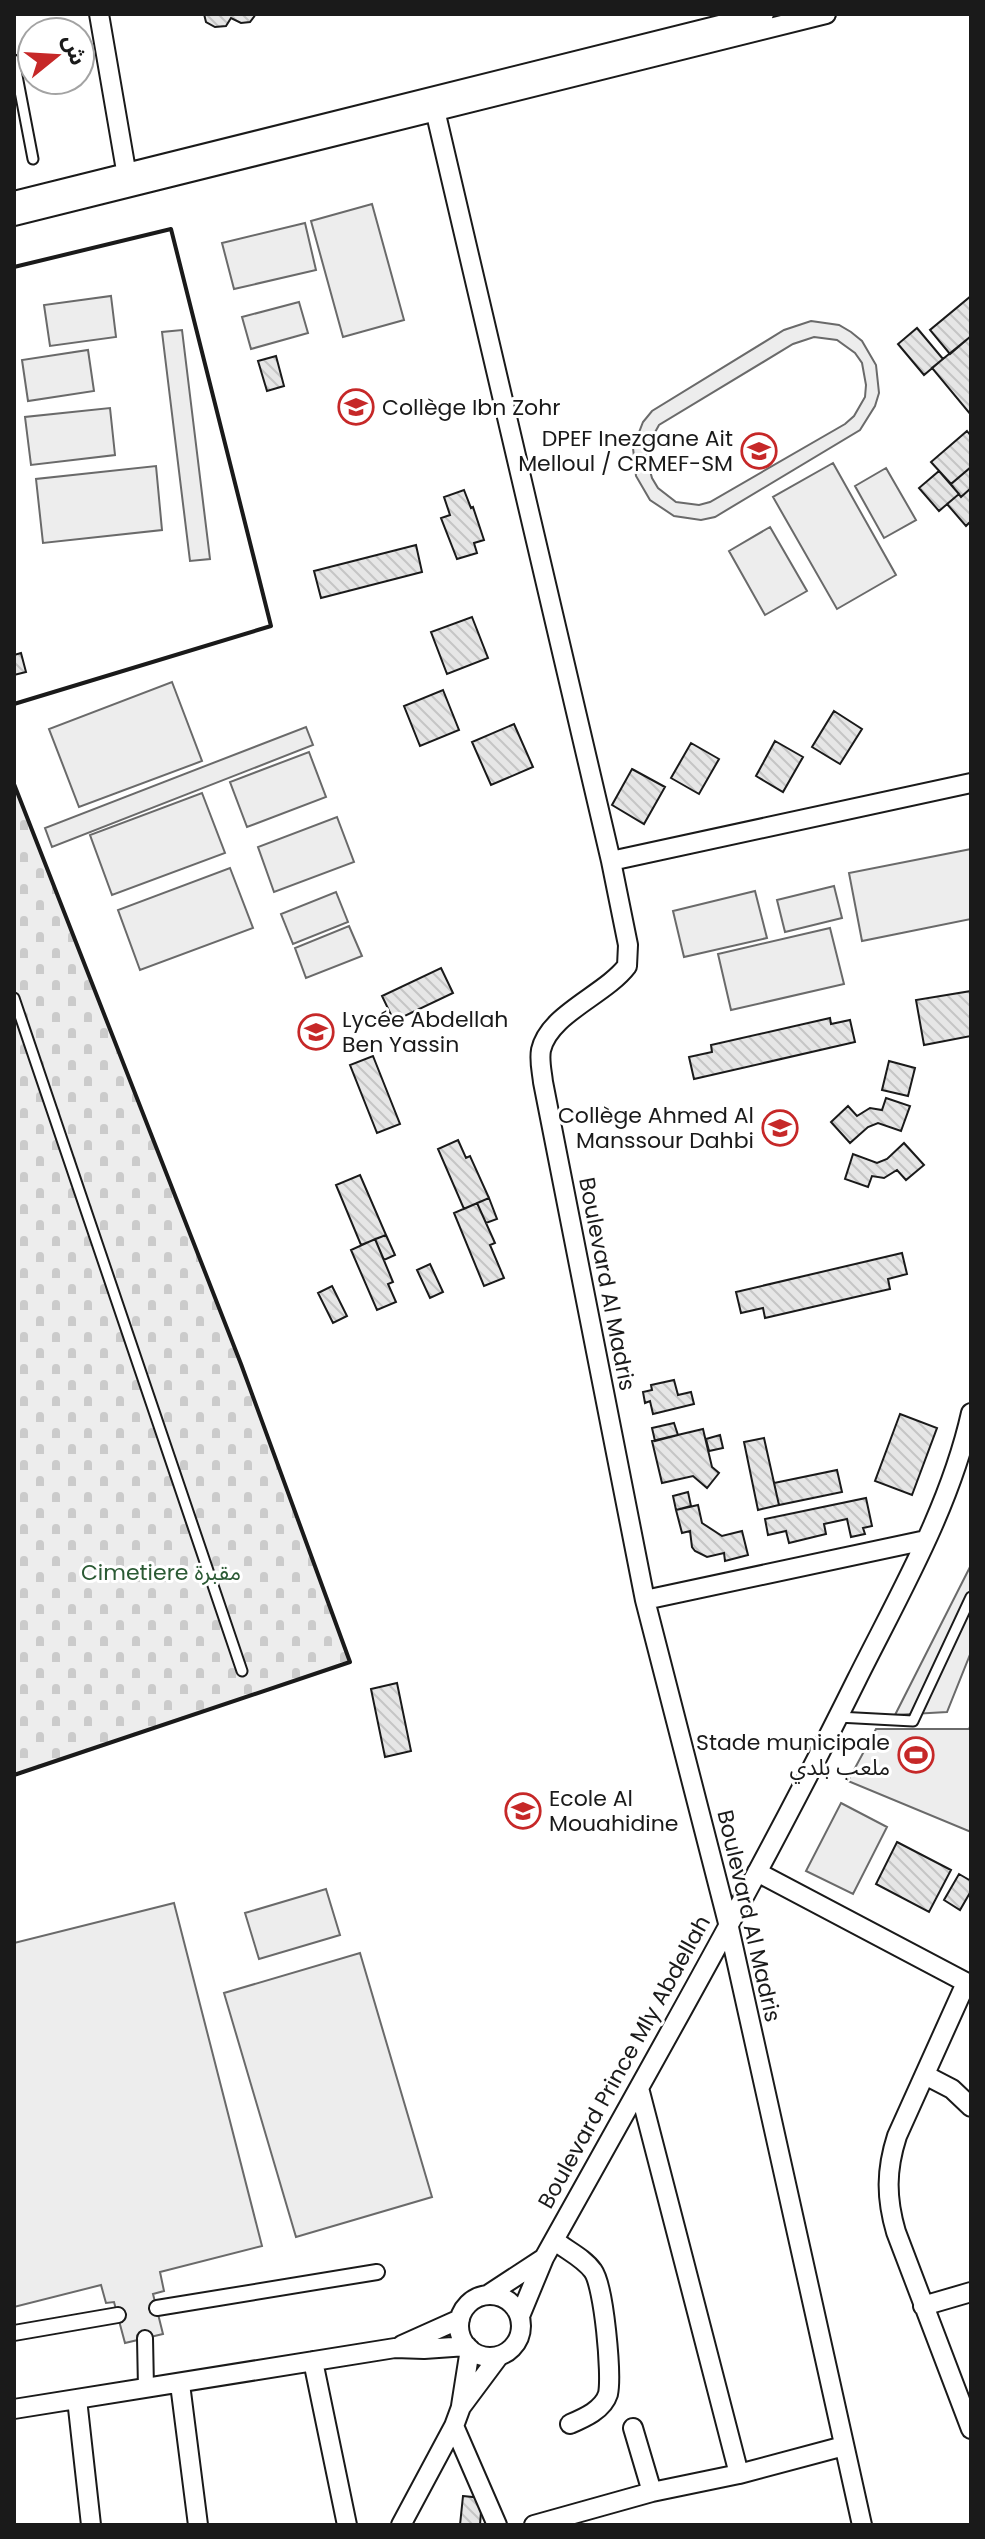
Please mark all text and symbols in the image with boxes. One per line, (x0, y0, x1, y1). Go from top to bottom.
north arrow (16, 16, 96, 96)
text: ش (55, 31, 94, 69)
school or university icon: Collège Ibn Zohr (337, 388, 375, 426)
place label: Collège Ibn Zohr (382, 392, 560, 423)
place label: DPEF Inezgane Ait Melloul / CRMEF-SM (518, 423, 733, 479)
school or university icon: DPEF Inezgane Ait Melloul / CRMEF-SM (740, 432, 778, 470)
place label: Lycée Abdellah Ben Yassin (342, 1004, 508, 1060)
school or university icon: Lycée Abdellah Ben Yassin (297, 1013, 335, 1051)
place label: Collège Ahmed Al Manssour Dahbi (558, 1100, 754, 1156)
school or university icon: Collège Ahmed Al Manssour Dahbi (761, 1109, 799, 1147)
street label: Boulevard Al Madris (571, 1175, 643, 1393)
park label: Cimetiere مقبرة (81, 1557, 241, 1588)
place label: Stade municipale ملعب بلدي (696, 1727, 890, 1784)
sports icon: Stade municipale ملعب بلدي (897, 1736, 935, 1774)
place label: Ecole Al Mouahidine (549, 1783, 678, 1839)
school or university icon: Ecole Al Mouahidine (504, 1792, 542, 1830)
street label: Boulevard Al Madris (710, 1807, 788, 2025)
street label: Boulevard Prince Mly Abdellah (530, 1910, 718, 2214)

